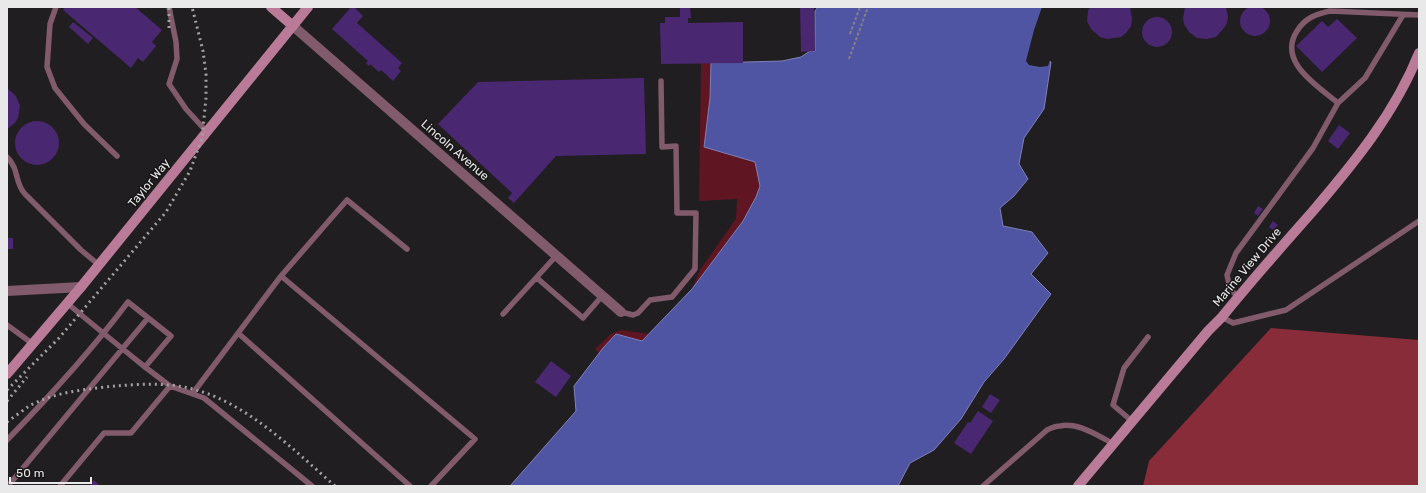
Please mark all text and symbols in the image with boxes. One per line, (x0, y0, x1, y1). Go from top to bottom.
street label: Lincoln Avenue (418, 117, 492, 183)
street label: Taylor Way (125, 156, 173, 210)
street label: Marine View Drive (1210, 224, 1284, 309)
scale bar (10, 459, 91, 485)
text: 50 m (16, 466, 44, 480)

